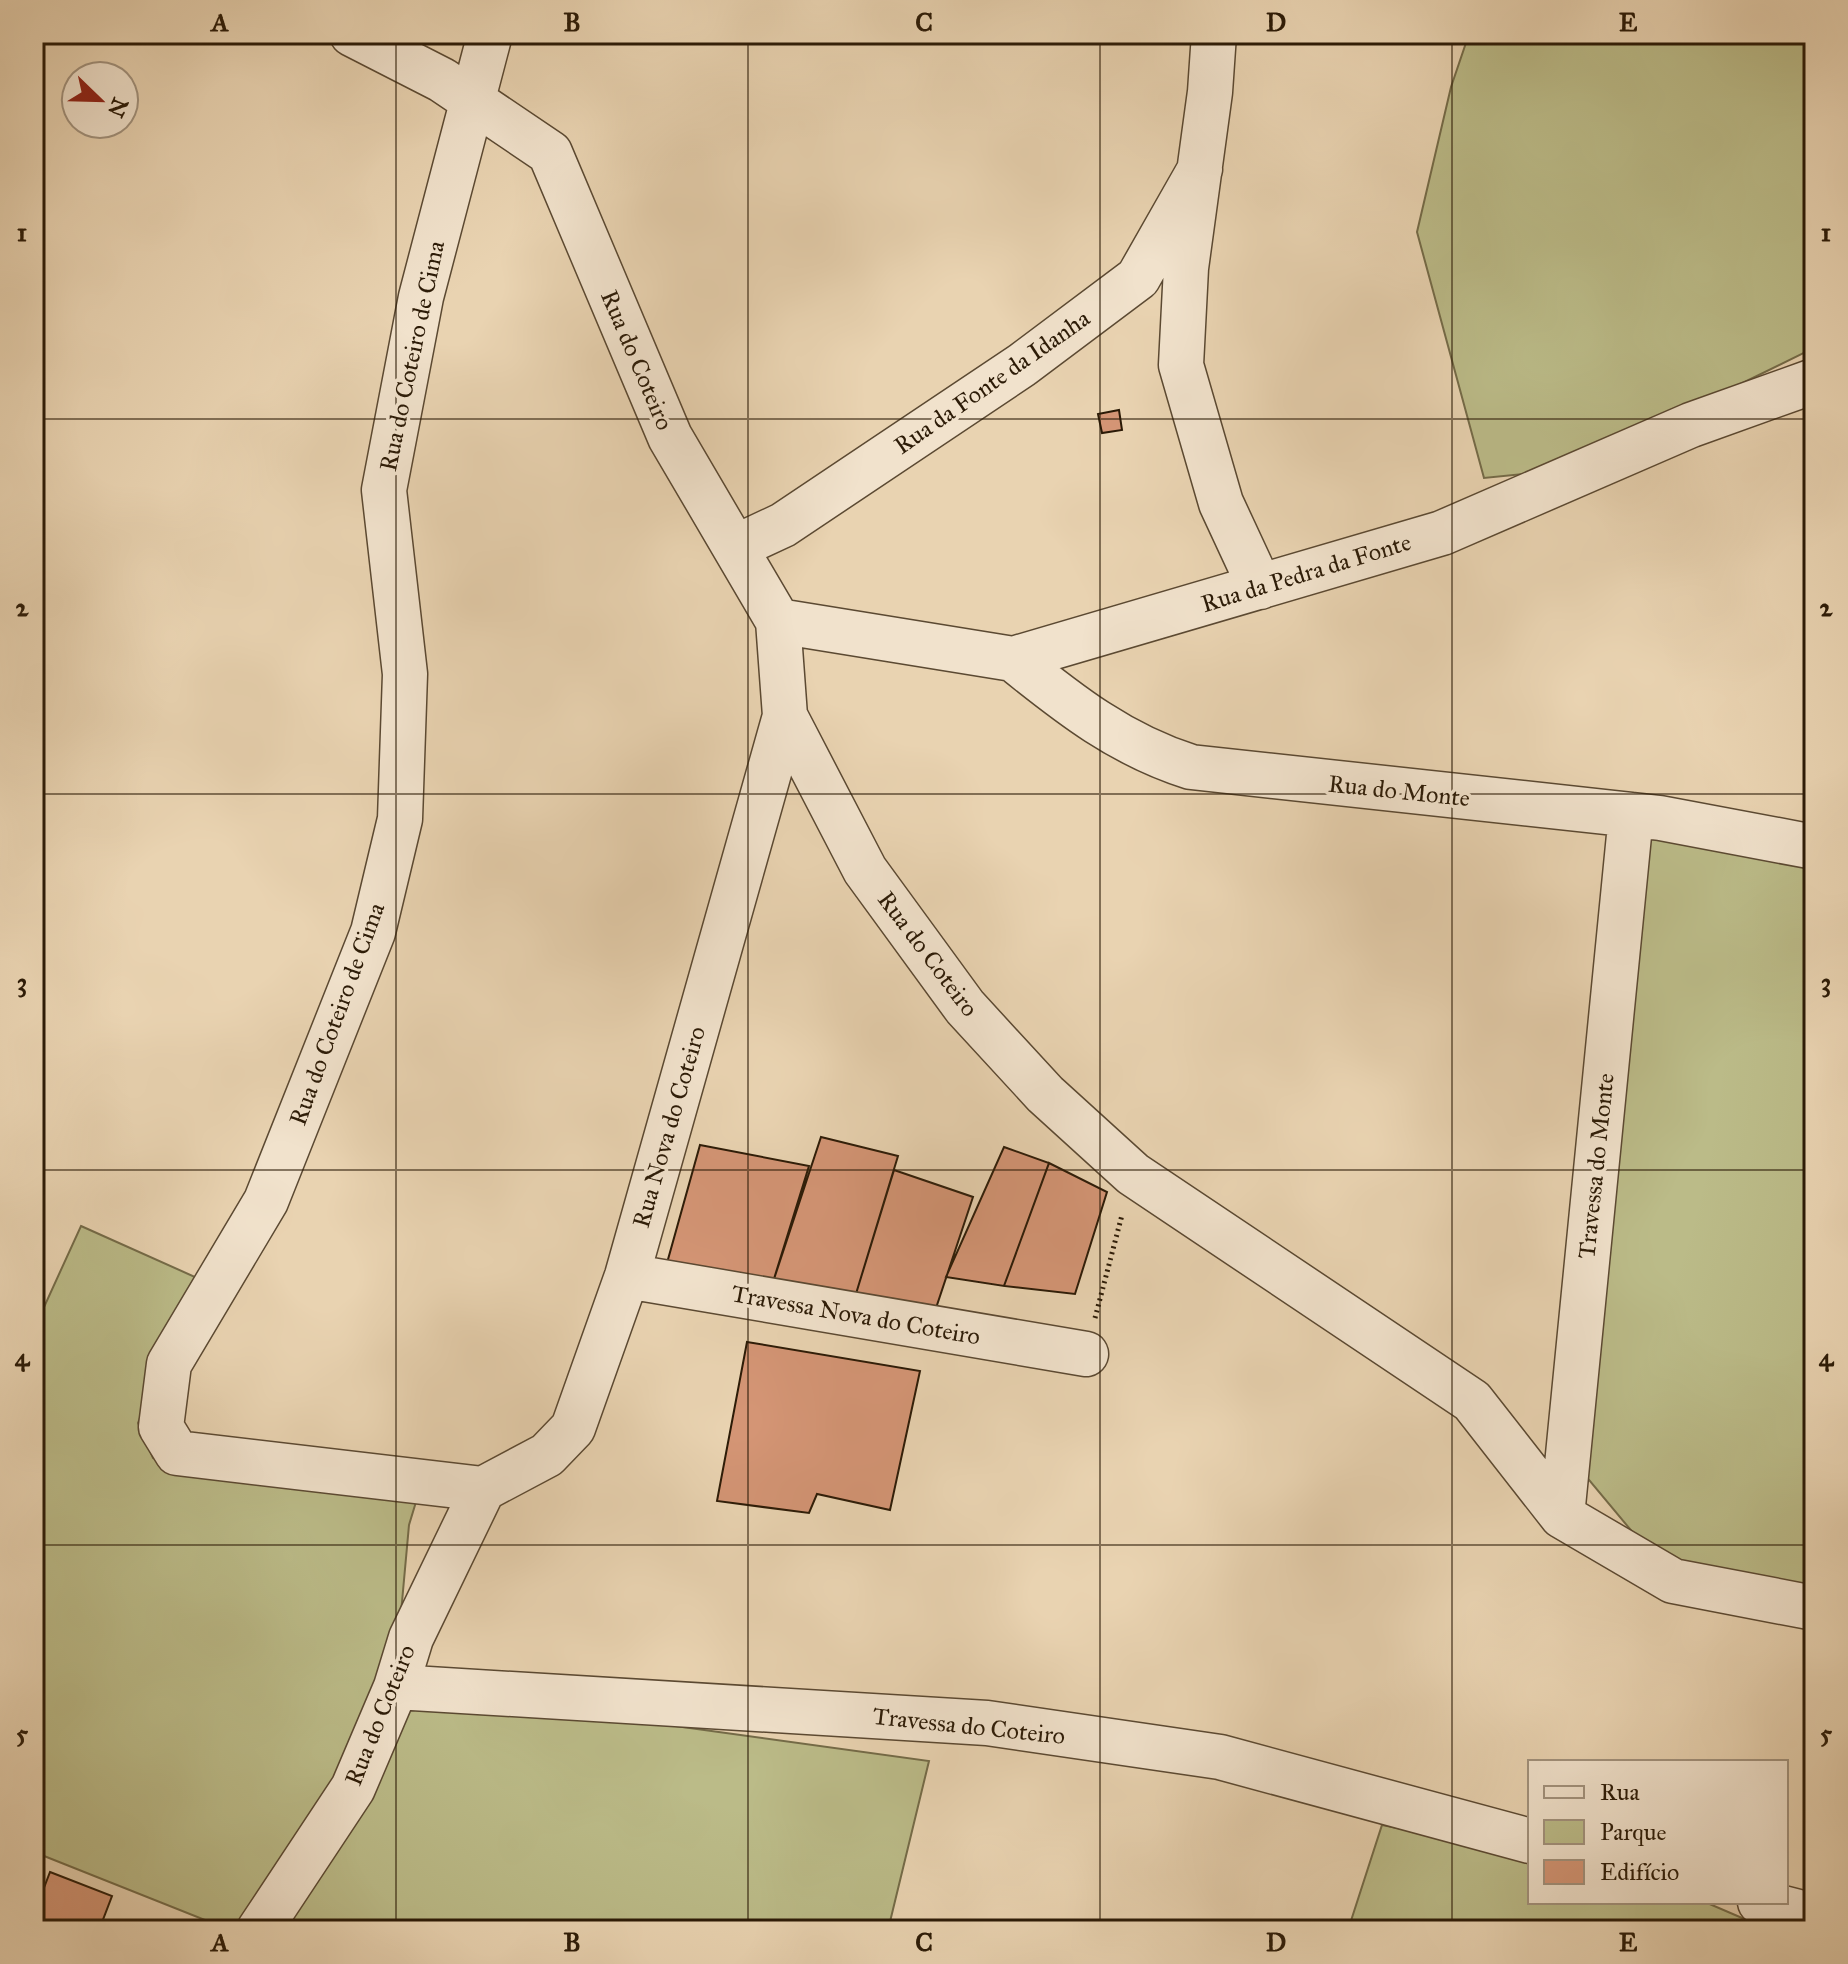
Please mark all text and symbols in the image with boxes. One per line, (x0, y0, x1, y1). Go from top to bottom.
text: A (209, 6, 229, 38)
text: B (563, 6, 581, 38)
text: C (915, 6, 933, 38)
text: D (1266, 6, 1286, 38)
text: E (1619, 6, 1638, 38)
north arrow (60, 60, 140, 140)
text: N (102, 94, 134, 122)
text: 1 (17, 216, 27, 248)
text: 1 (1821, 216, 1831, 248)
street label: Rua do Coteiro de Cima (373, 237, 451, 474)
street label: Rua do Coteiro (594, 285, 680, 435)
street label: Rua da Fonte da Idanha (888, 303, 1096, 461)
street label: Rua da Pedra da Fonte (1197, 527, 1415, 619)
text: 2 (16, 591, 30, 623)
text: 2 (1820, 591, 1834, 623)
street label: Rua do Monte (1327, 769, 1471, 813)
street label: Rua do Coteiro (871, 885, 985, 1023)
street label: Rua do Coteiro de Cima (283, 898, 392, 1129)
text: 3 (17, 966, 27, 998)
text: 3 (1821, 966, 1831, 998)
street label: Rua Nova do Coteiro (626, 1023, 712, 1231)
street label: Travessa do Monte (1571, 1072, 1621, 1260)
street label: Travessa Nova do Coteiro (729, 1278, 983, 1352)
text: 4 (15, 1341, 31, 1373)
text: 4 (1819, 1341, 1835, 1373)
street label: Rua do Coteiro (338, 1640, 422, 1790)
street label: Travessa do Coteiro (871, 1701, 1067, 1751)
text: 5 (16, 1717, 29, 1749)
text: 5 (1820, 1717, 1833, 1749)
legend (1528, 1760, 1788, 1904)
text: Rua (1600, 1777, 1640, 1807)
text: Parque (1600, 1817, 1667, 1847)
text: Edifício (1600, 1857, 1679, 1887)
text: A (209, 1926, 229, 1958)
text: B (563, 1926, 581, 1958)
text: C (915, 1926, 933, 1958)
text: D (1266, 1926, 1286, 1958)
text: E (1619, 1926, 1638, 1958)

